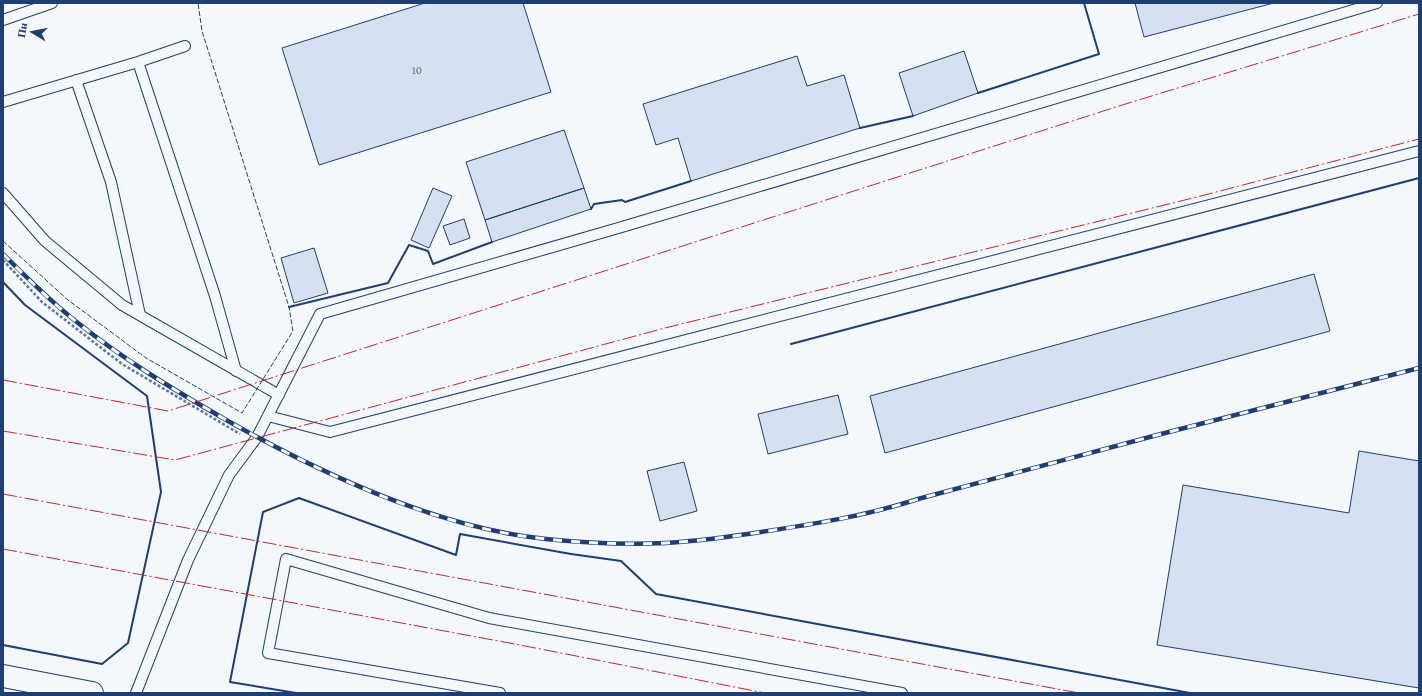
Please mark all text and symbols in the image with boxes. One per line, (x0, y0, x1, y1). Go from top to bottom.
north arrow (12, 12, 52, 52)
text: Пн (15, 21, 29, 39)
house number: 10 (412, 64, 422, 76)

